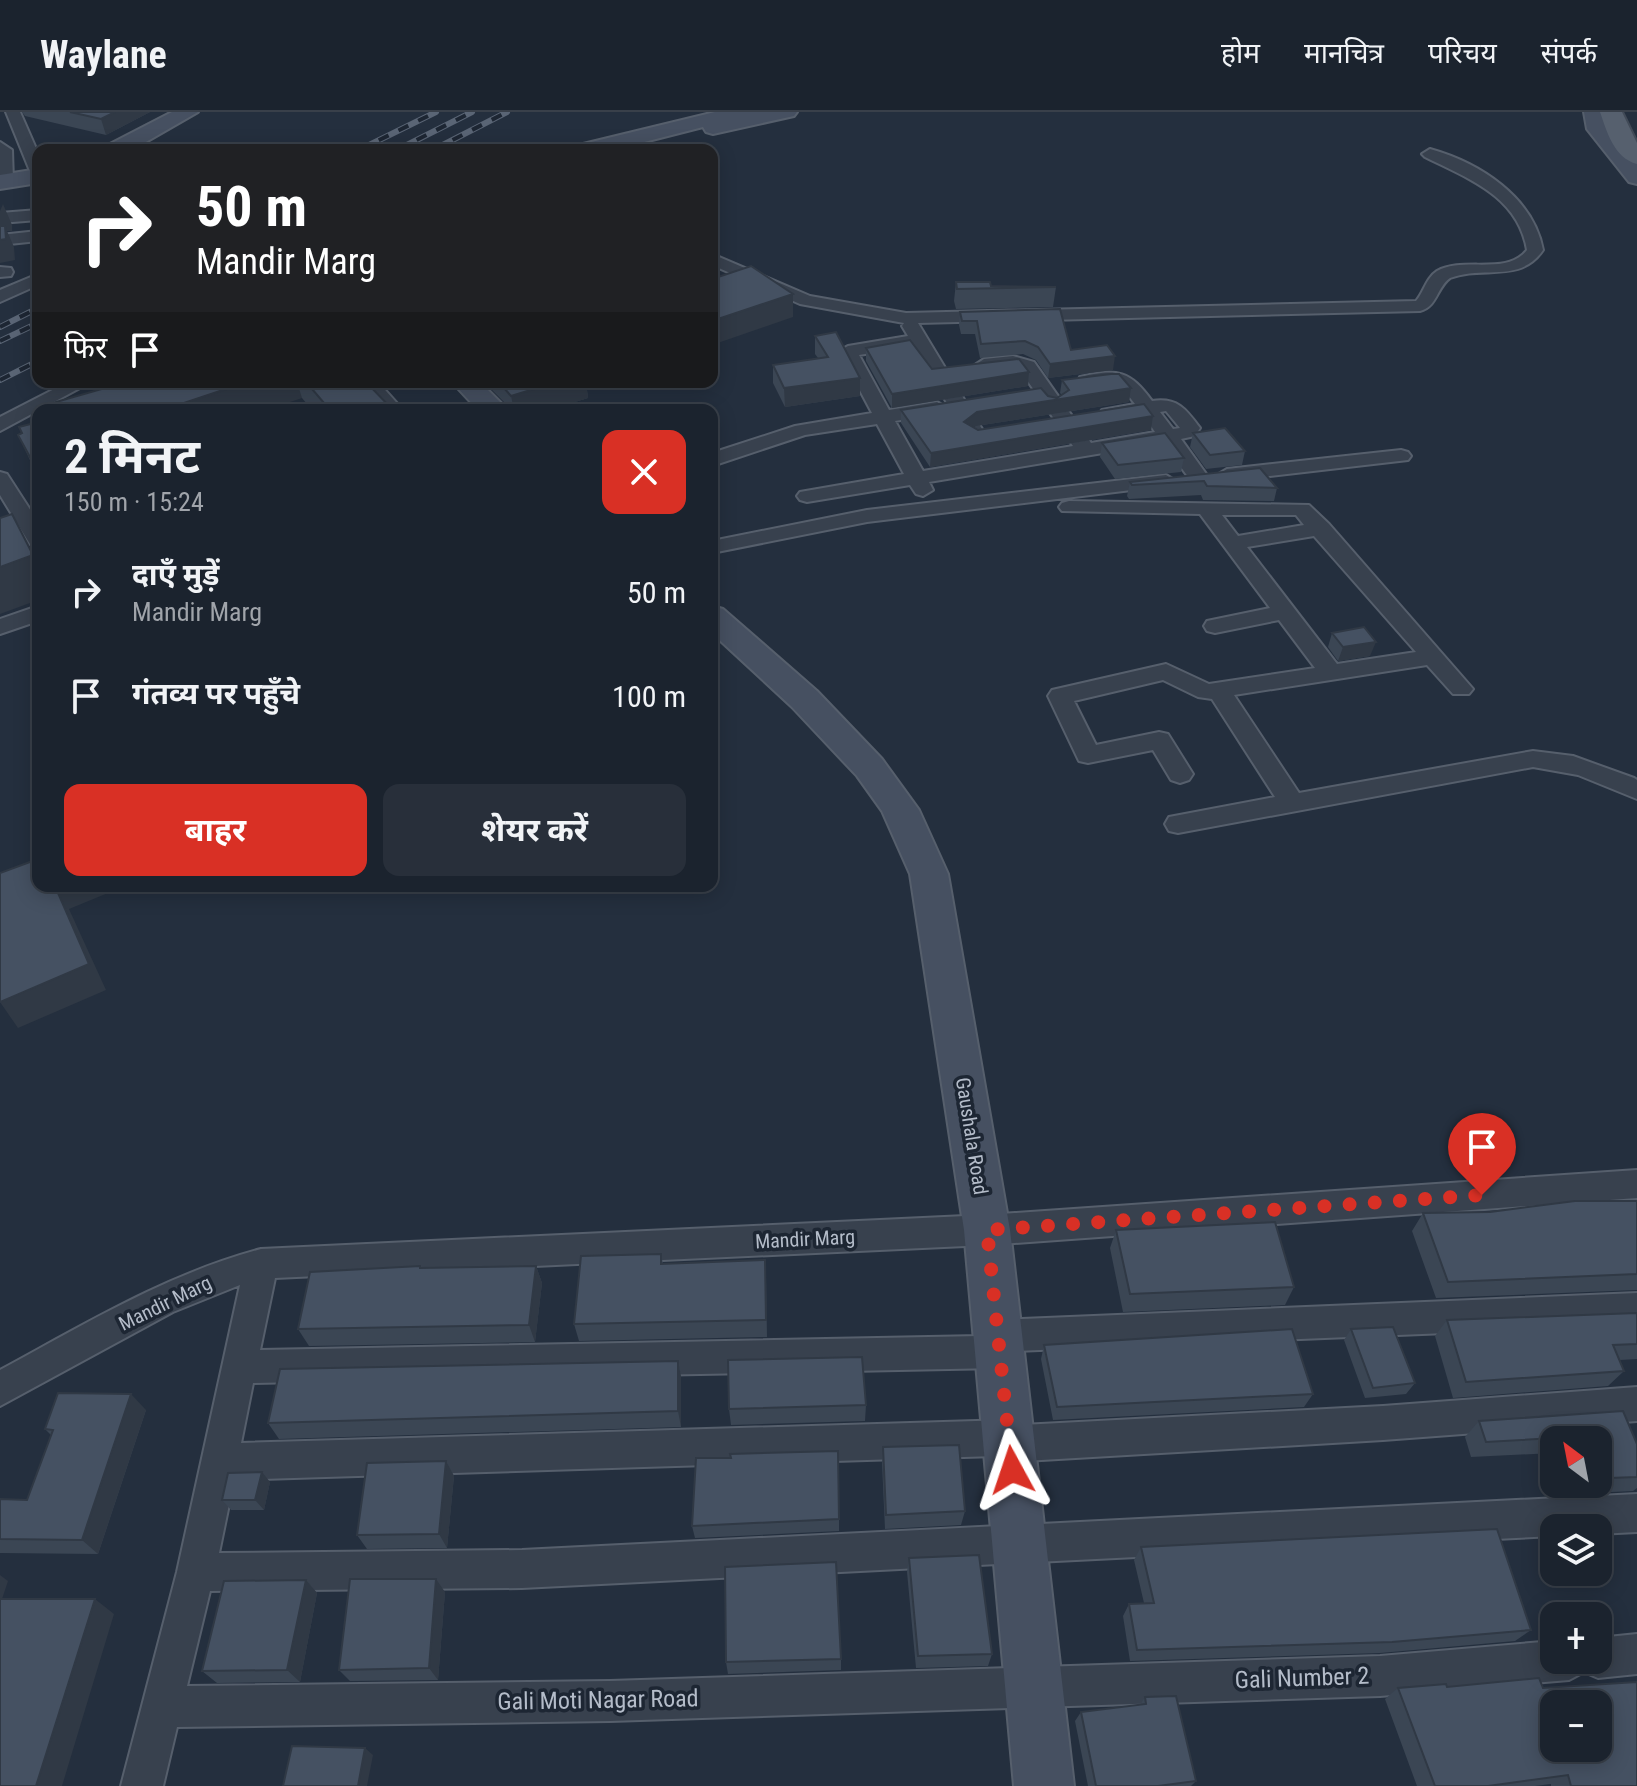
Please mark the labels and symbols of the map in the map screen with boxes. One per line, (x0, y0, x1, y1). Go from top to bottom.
street label: Gaushala Road (951, 1076, 993, 1196)
pin (1448, 1113, 1516, 1195)
street label: Mandir Marg (754, 1224, 856, 1254)
street label: Mandir Marg (115, 1270, 215, 1336)
north arrow (1540, 1426, 1612, 1498)
position arrow (970, 1428, 1054, 1512)
street label: Gali Number 2 (1234, 1662, 1370, 1694)
street label: Gali Moti Nagar Road (497, 1684, 699, 1716)

